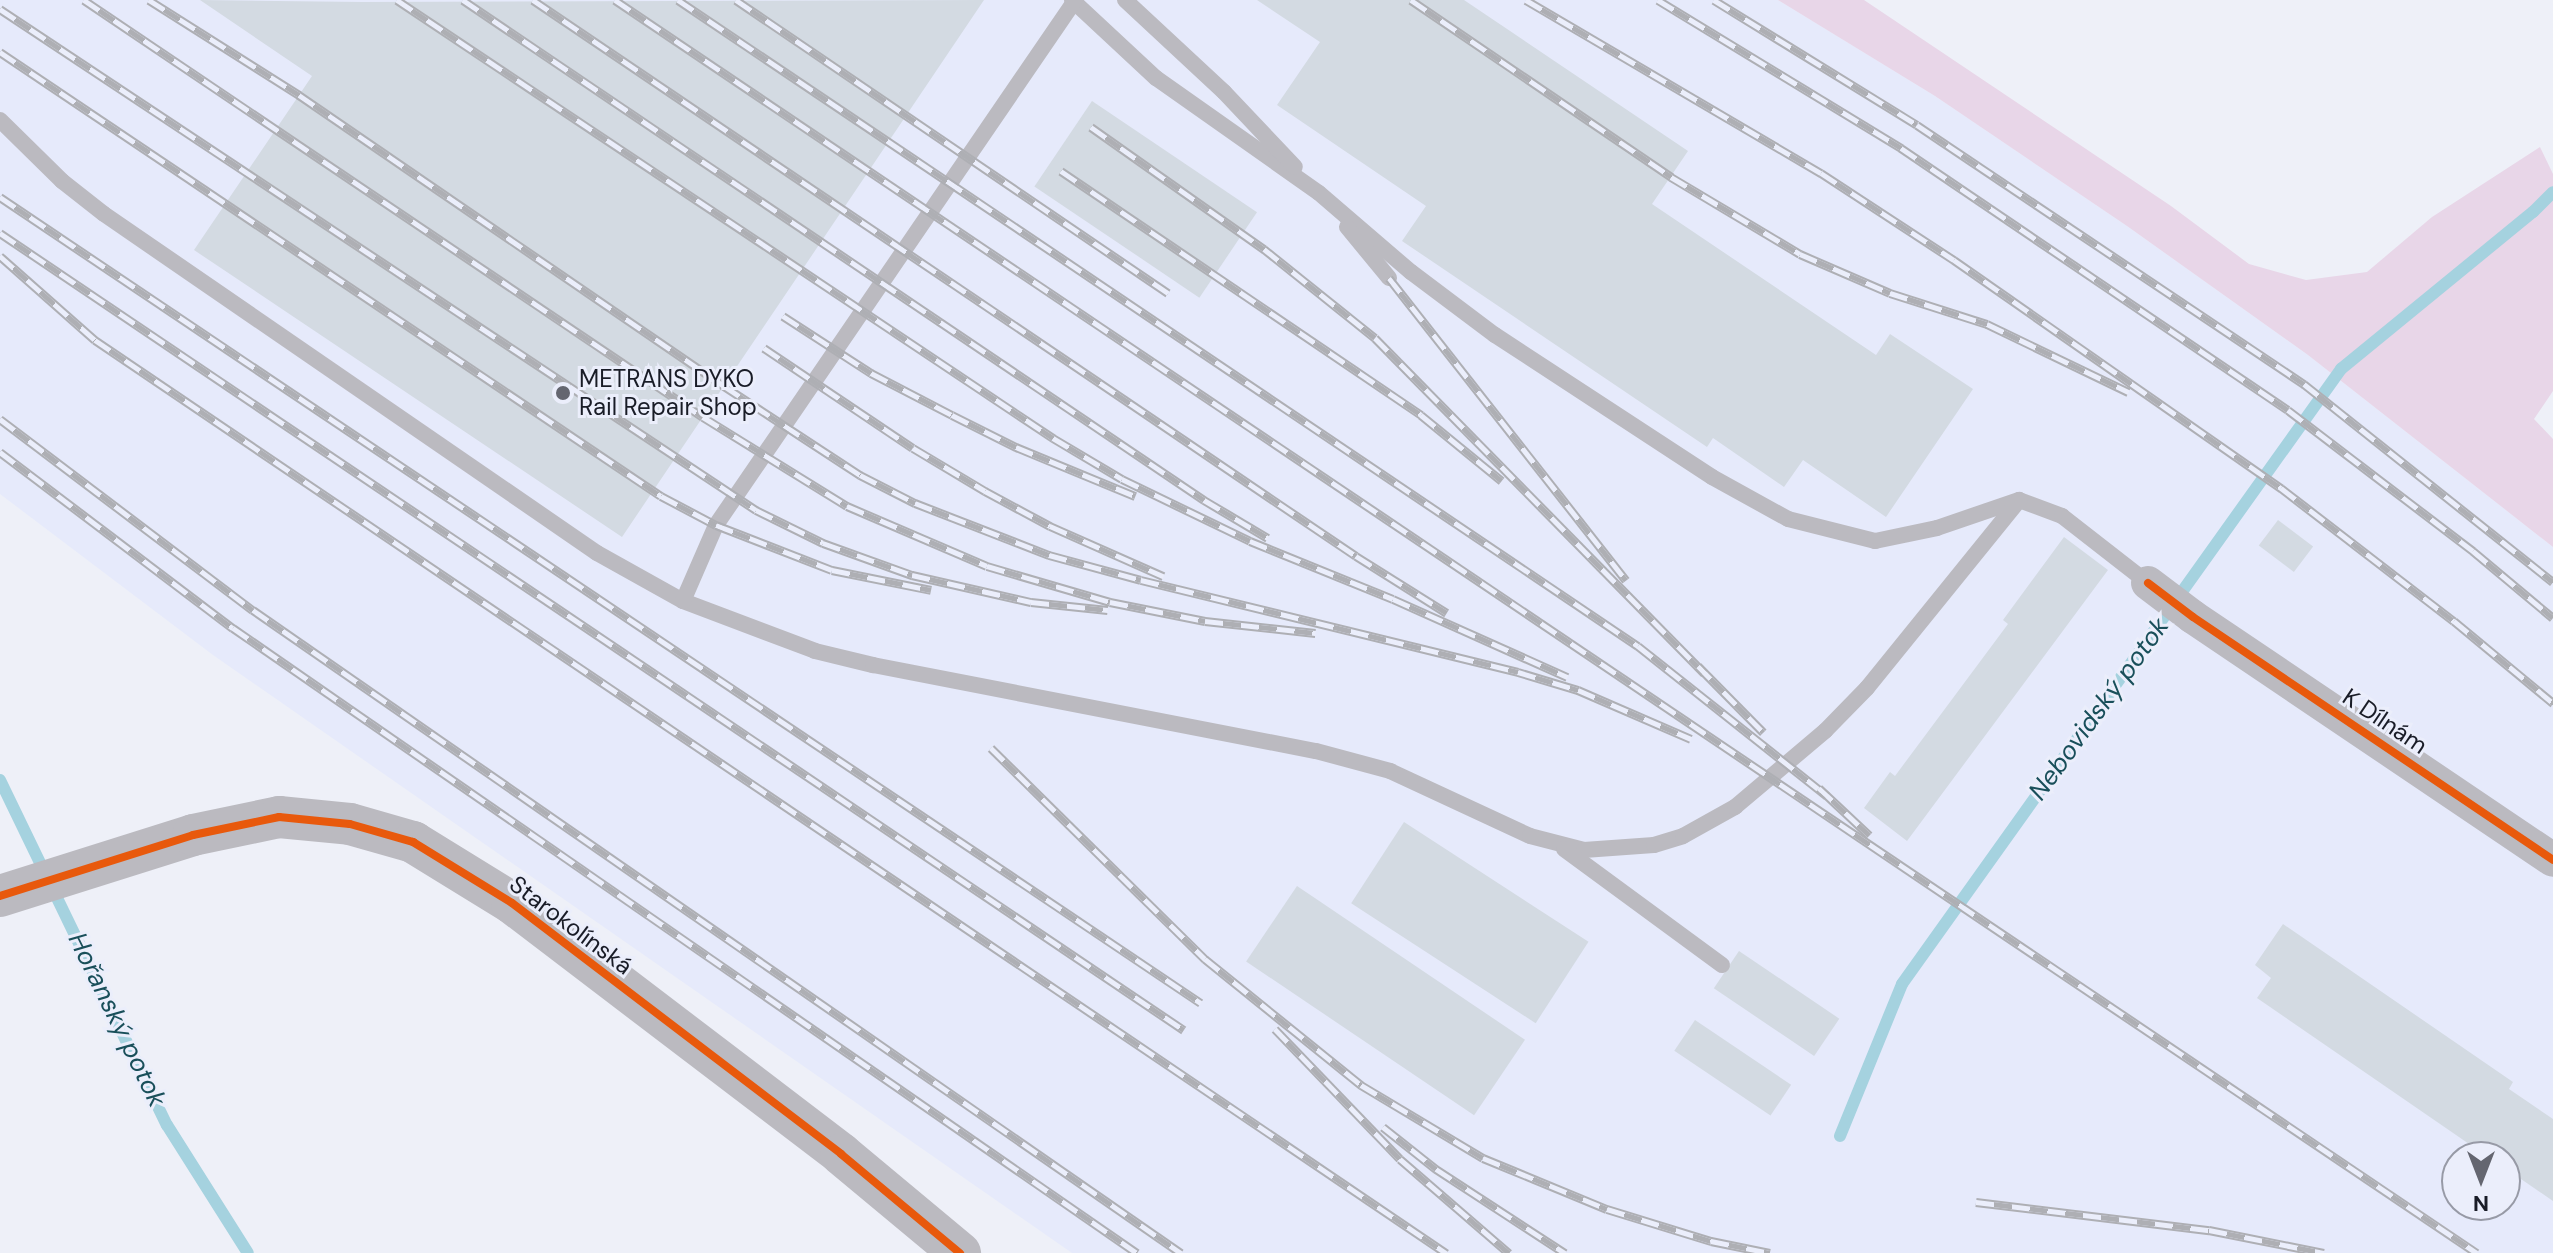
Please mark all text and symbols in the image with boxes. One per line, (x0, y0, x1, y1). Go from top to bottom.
place label: METRANS DYKO Rail Repair Shop (579, 365, 757, 421)
marker: METRANS DYKO Rail Repair Shop (554, 384, 572, 402)
water label: Nebovidský potok (2022, 612, 2176, 806)
street label: K Dílnám (2337, 682, 2433, 760)
street label: Starokolínská (504, 870, 638, 980)
water label: Hořanský potok (61, 928, 173, 1112)
north arrow (2441, 1141, 2521, 1221)
text: N (2473, 1189, 2489, 1218)

